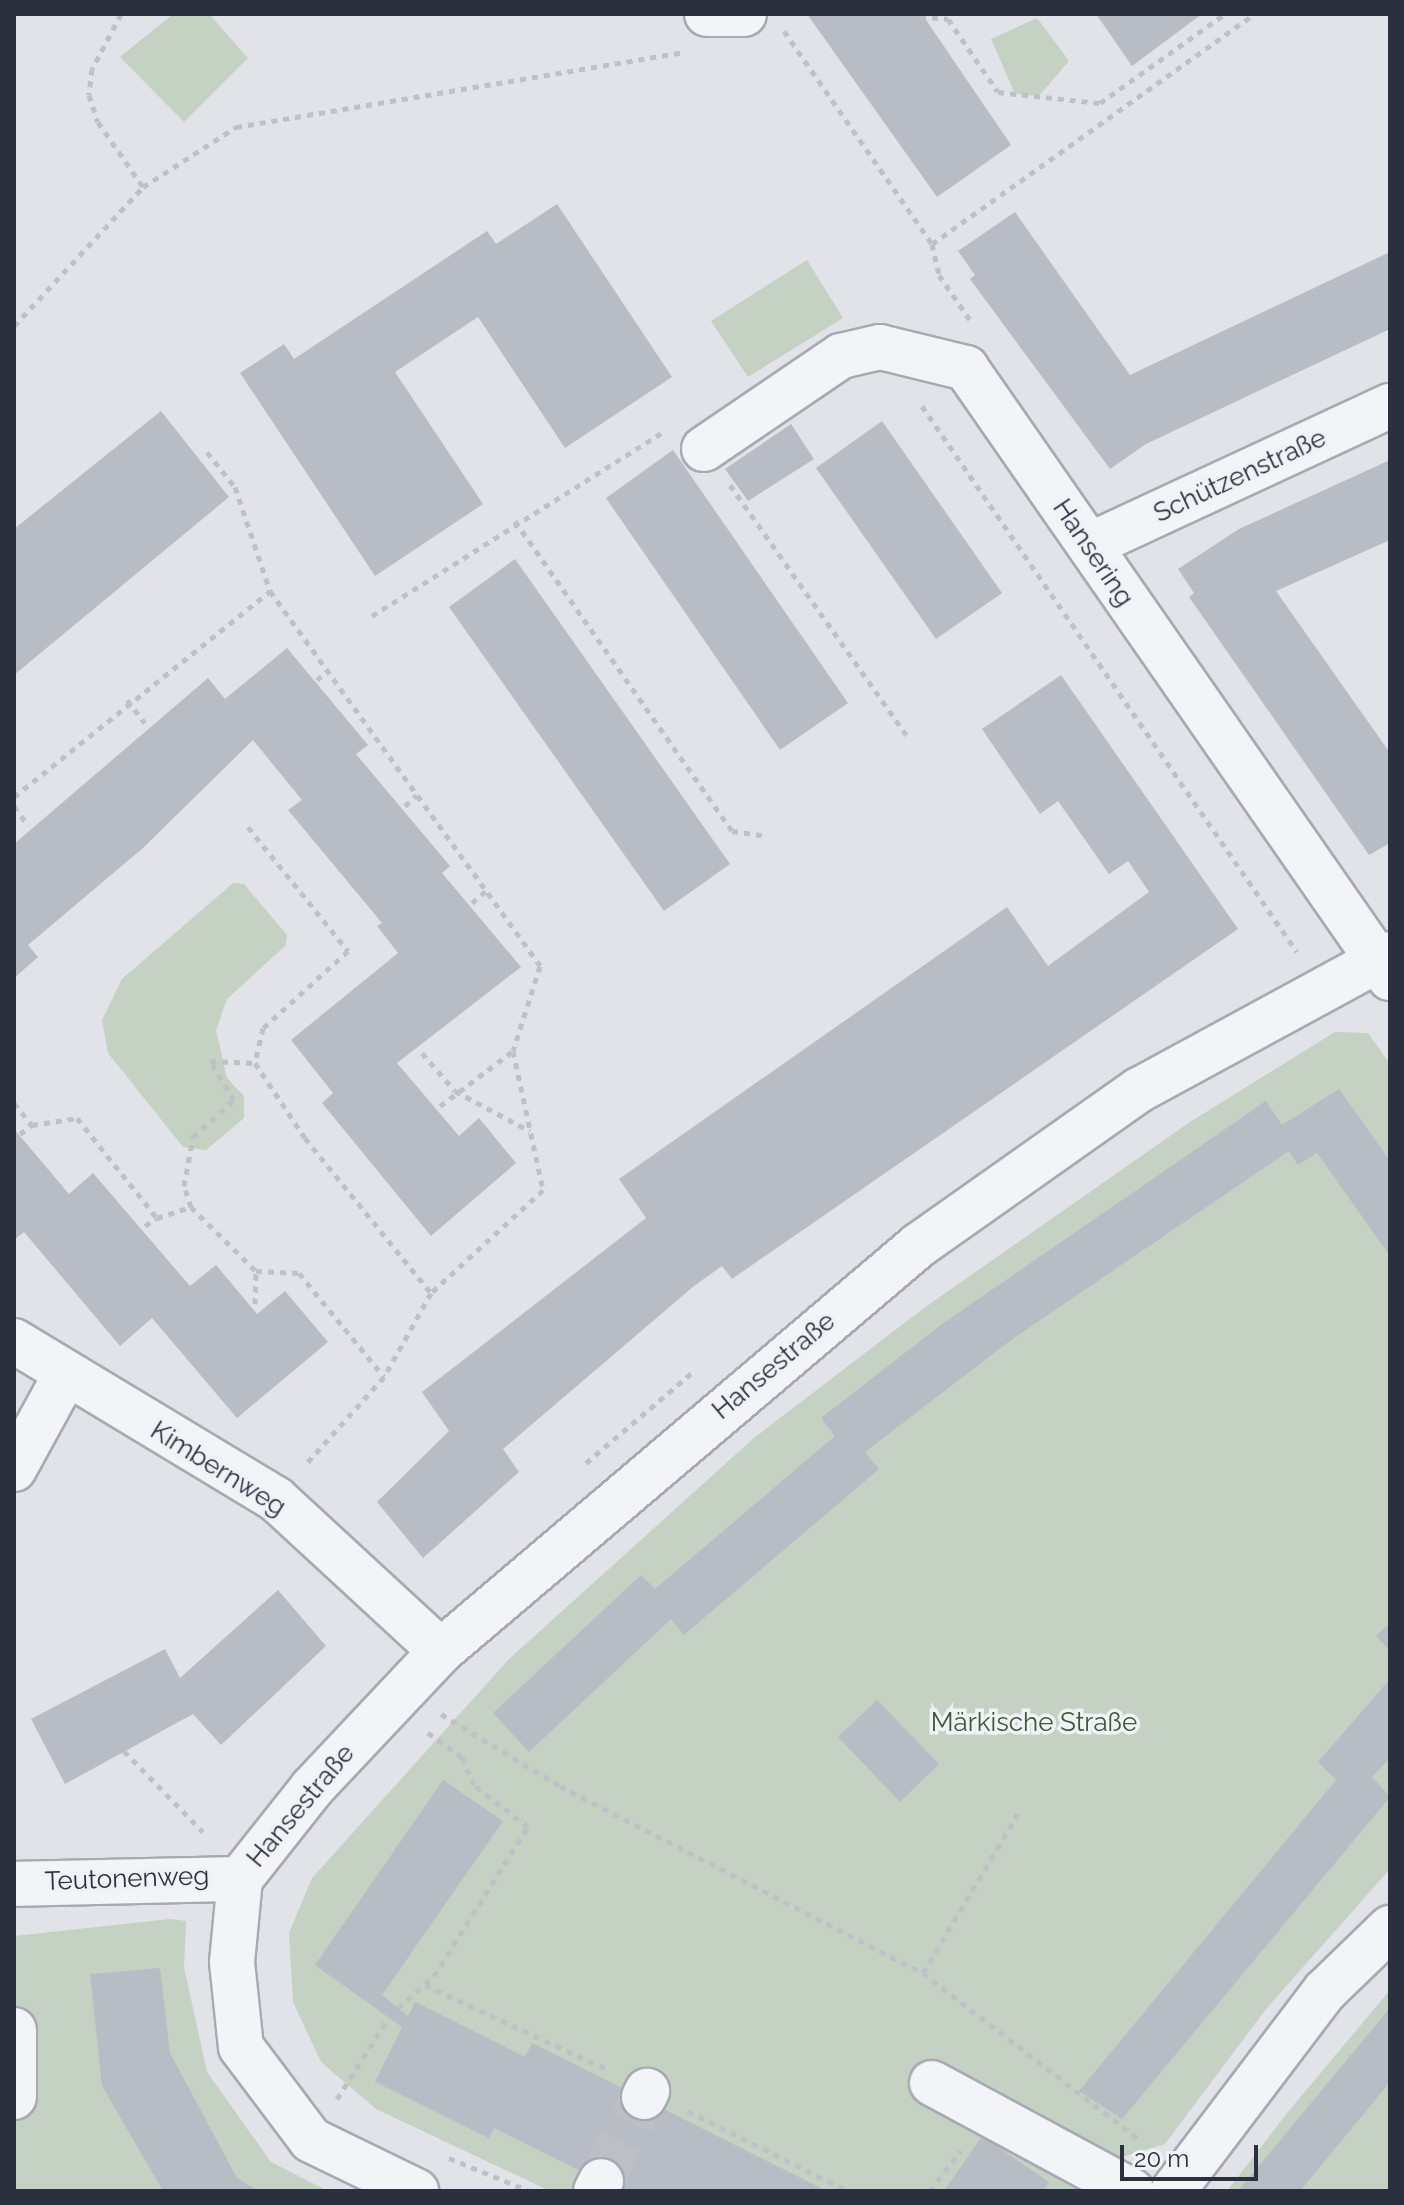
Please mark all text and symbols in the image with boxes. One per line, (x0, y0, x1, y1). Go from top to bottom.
street label: Schützenstraße (1149, 422, 1331, 530)
street label: Hansering (1046, 494, 1140, 612)
street label: Hansestraße (706, 1306, 842, 1426)
street label: Kimbernweg (145, 1415, 291, 1523)
park label: Märkische Straße (931, 1707, 1137, 1739)
street label: Hansestraße (241, 1738, 361, 1874)
street label: Teutonenweg (44, 1861, 210, 1897)
scale bar (1124, 2129, 1262, 2179)
text: 20 m (1134, 2144, 1189, 2173)

